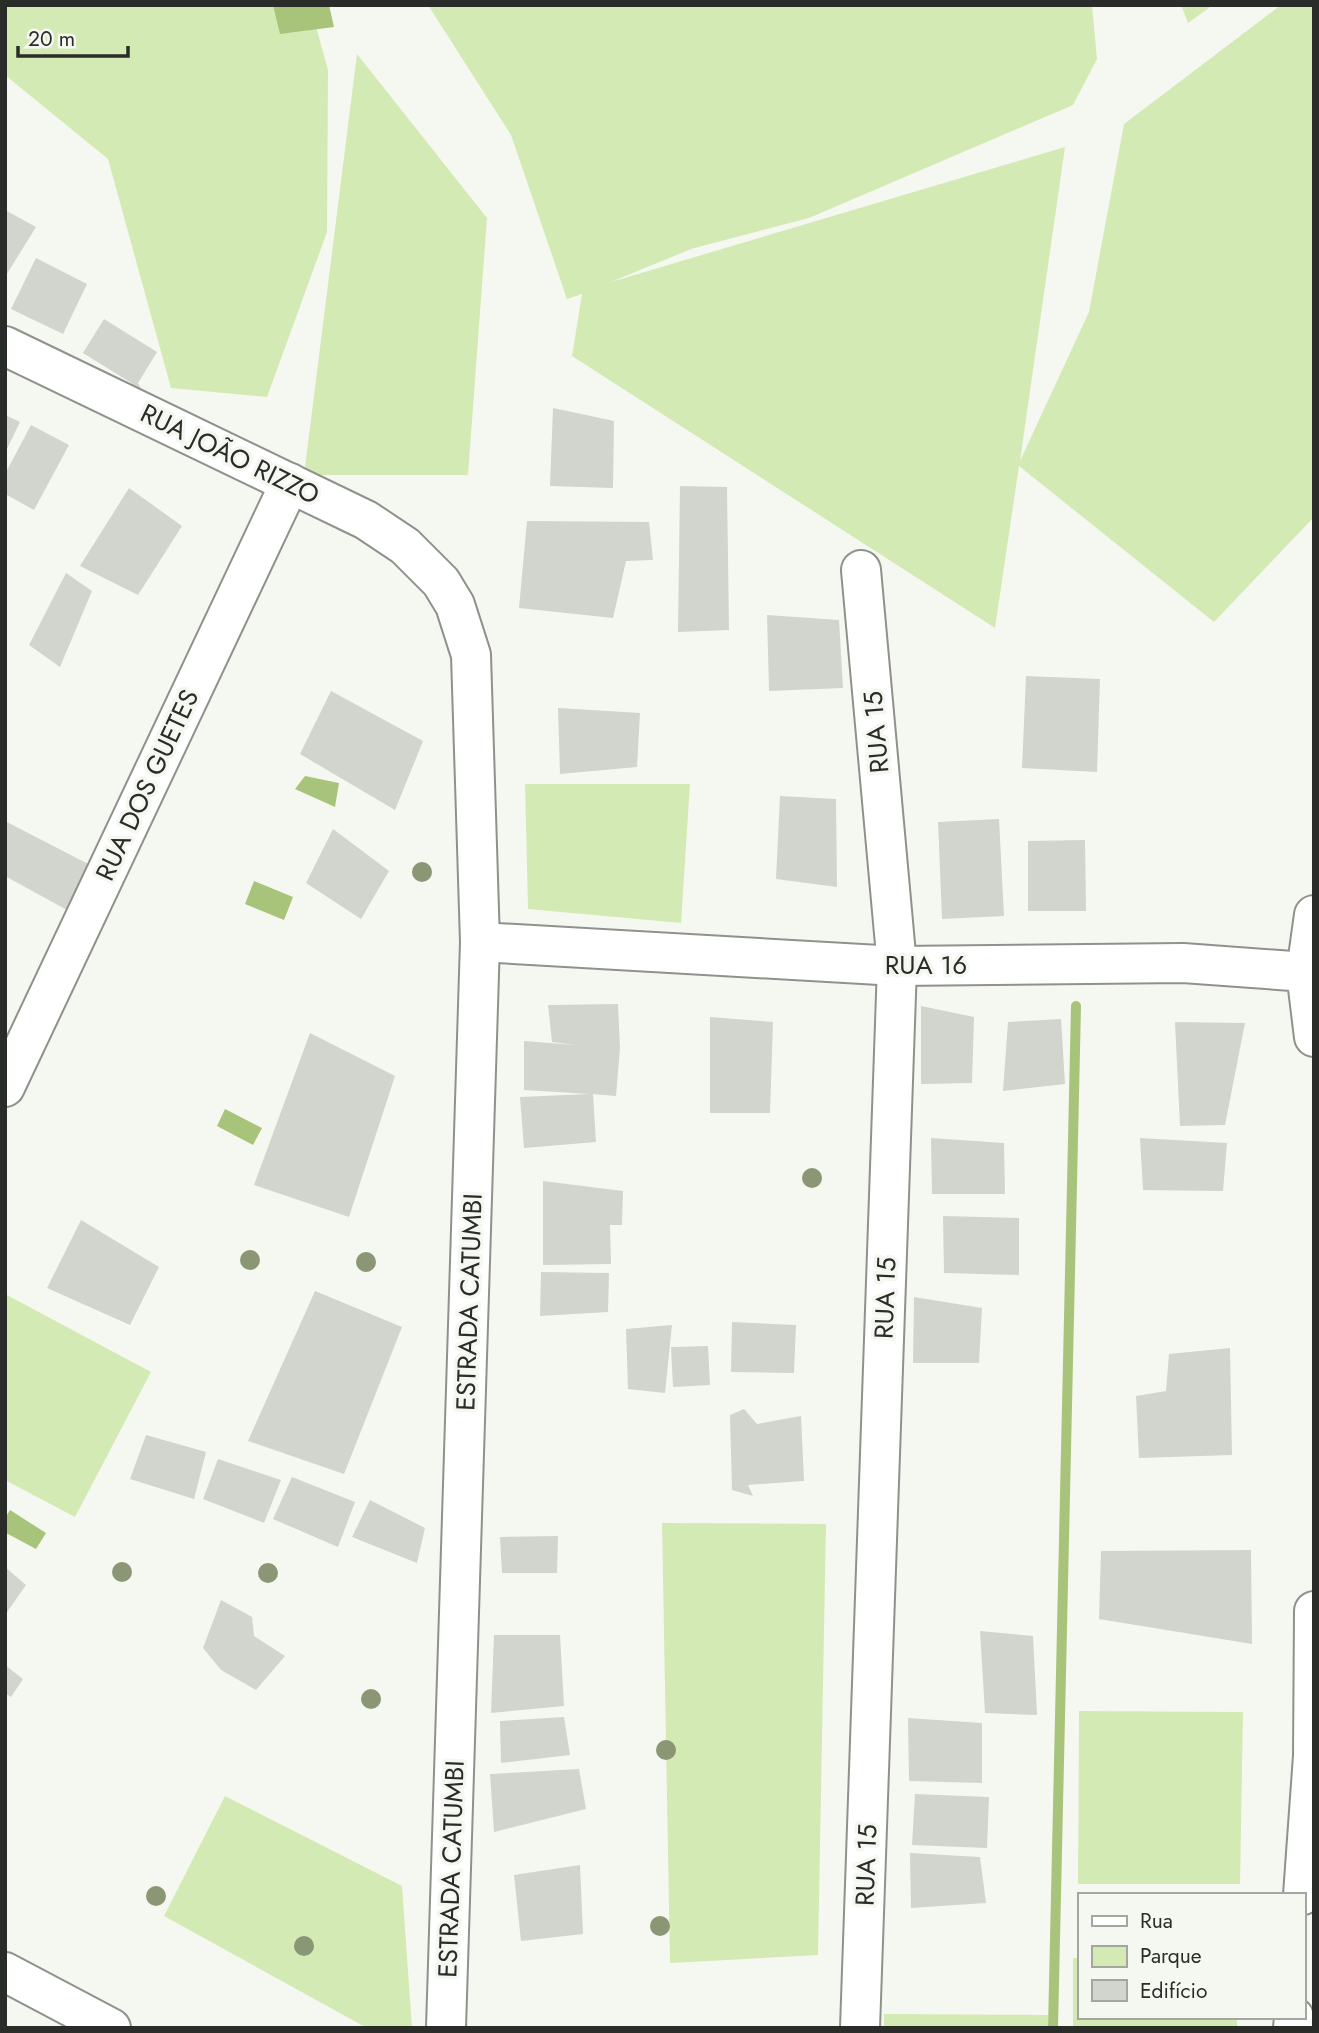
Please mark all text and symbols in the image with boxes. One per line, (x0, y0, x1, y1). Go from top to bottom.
scale bar (18, 14, 128, 58)
text: 20 m (28, 24, 75, 54)
street label: RUA JOÃO RIZZO (134, 394, 326, 514)
street label: RUA DOS GUETES (86, 683, 208, 887)
street label: RUA 15 (853, 689, 899, 775)
street label: RUA 16 (885, 946, 967, 984)
street label: ESTRADA CATUMBI (446, 1193, 492, 1411)
street label: RUA 15 (865, 1256, 905, 1340)
street label: ESTRADA CATUMBI (428, 1760, 474, 1978)
street label: RUA 15 (846, 1823, 886, 1907)
legend (1078, 1893, 1305, 2019)
text: Rua (1140, 1906, 1173, 1936)
text: Parque (1140, 1941, 1202, 1971)
text: Edifício (1140, 1976, 1207, 2006)

